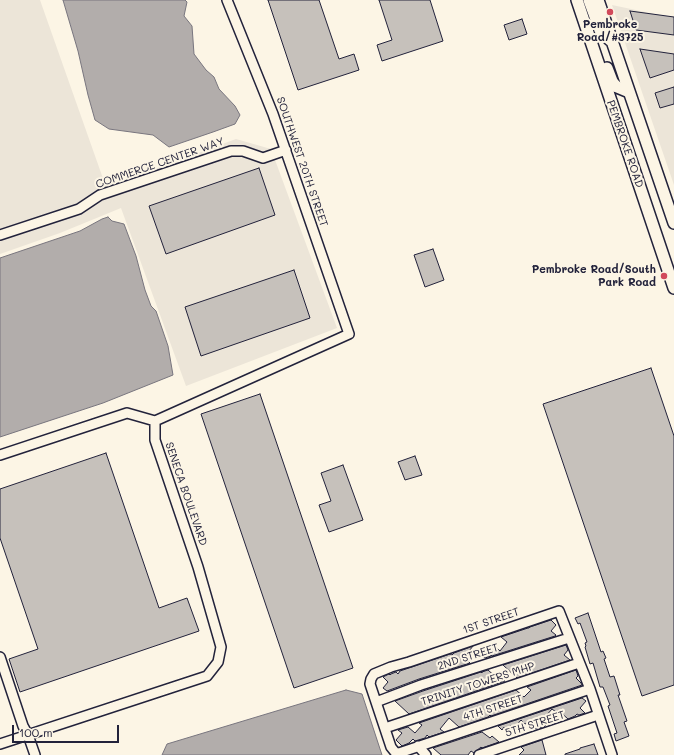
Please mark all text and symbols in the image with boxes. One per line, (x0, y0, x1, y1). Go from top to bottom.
marker: Pembroke Road/#3725 (605, 7, 615, 17)
place label: Pembroke Road/#3725 (577, 18, 643, 44)
street label: SOUTHWEST 20TH STREET (274, 95, 330, 229)
street label: PEMBROKE ROAD (604, 98, 646, 190)
street label: COMMERCE CENTER WAY (94, 135, 226, 191)
place label: Pembroke Road/South Park Road (532, 263, 656, 289)
marker: Pembroke Road/South Park Road (659, 271, 669, 281)
street label: SENECA BOULEVARD (162, 441, 210, 547)
street label: 1ST STREET (461, 605, 521, 637)
street label: 2ND STREET (436, 641, 500, 673)
street label: TRINITY TOWERS MHP (420, 659, 536, 709)
street label: 4TH STREET (461, 692, 525, 724)
street label: 5TH STREET (503, 708, 567, 740)
scale bar (14, 717, 121, 743)
text: 100 m (19, 724, 53, 740)

